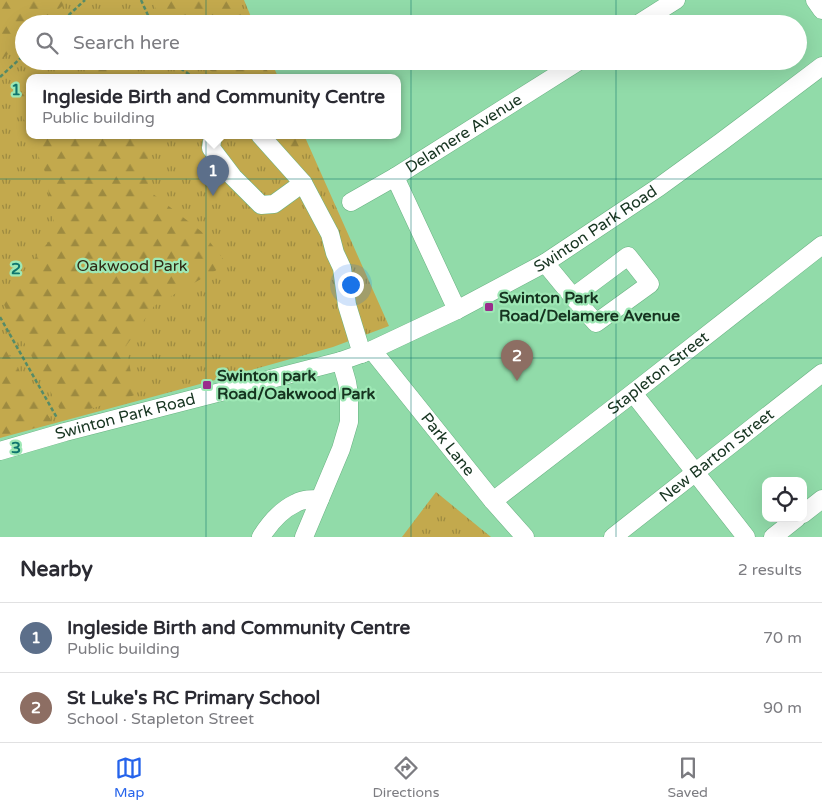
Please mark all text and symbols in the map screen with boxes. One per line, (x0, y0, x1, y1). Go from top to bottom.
search box (15, 15, 807, 70)
icon: search (33, 29, 61, 57)
text: Search here (73, 32, 180, 54)
popup (26, 74, 401, 139)
text: 1 (11, 80, 21, 100)
text: Ingleside Birth and Community Centre (42, 86, 385, 108)
street label: Delamere Avenue (402, 89, 526, 178)
text: Public building (42, 108, 155, 128)
pin: 1 (197, 155, 229, 196)
street label: Swinton Park Road (530, 181, 661, 277)
park label: Oakwood Park (77, 256, 188, 276)
text: 2 (11, 259, 21, 279)
your location (338, 272, 364, 298)
place label: Swinton Park Road/Delamere Avenue (499, 288, 680, 326)
marker: Swinton Park Road/Delamere Avenue (483, 301, 495, 313)
street label: Stapleton Street (604, 327, 713, 419)
pin: 2 (501, 340, 533, 381)
place label: Swinton park Road/Oakwood Park (217, 366, 376, 404)
marker: Swinton park Road/Oakwood Park (201, 379, 213, 391)
street label: Swinton Park Road (53, 389, 197, 444)
street label: New Barton Street (656, 404, 778, 507)
street label: Park Lane (416, 409, 479, 480)
text: 3 (11, 438, 21, 458)
map controls (762, 477, 807, 522)
button: locate (762, 477, 807, 522)
text: Nearby (20, 557, 93, 582)
text: 2 results (738, 560, 802, 580)
text: Ingleside Birth and Community Centre (67, 617, 410, 639)
text: 1 (31, 628, 41, 648)
text: 70 m (763, 628, 802, 648)
text: Public building (67, 639, 180, 659)
text: St Luke's RC Primary School (67, 687, 320, 709)
text: 2 (31, 698, 41, 718)
text: 90 m (763, 698, 802, 718)
text: School · Stapleton Street (67, 709, 254, 729)
tab: Map (114, 754, 144, 801)
tab: Directions (372, 754, 439, 801)
tab: Saved (667, 754, 708, 801)

